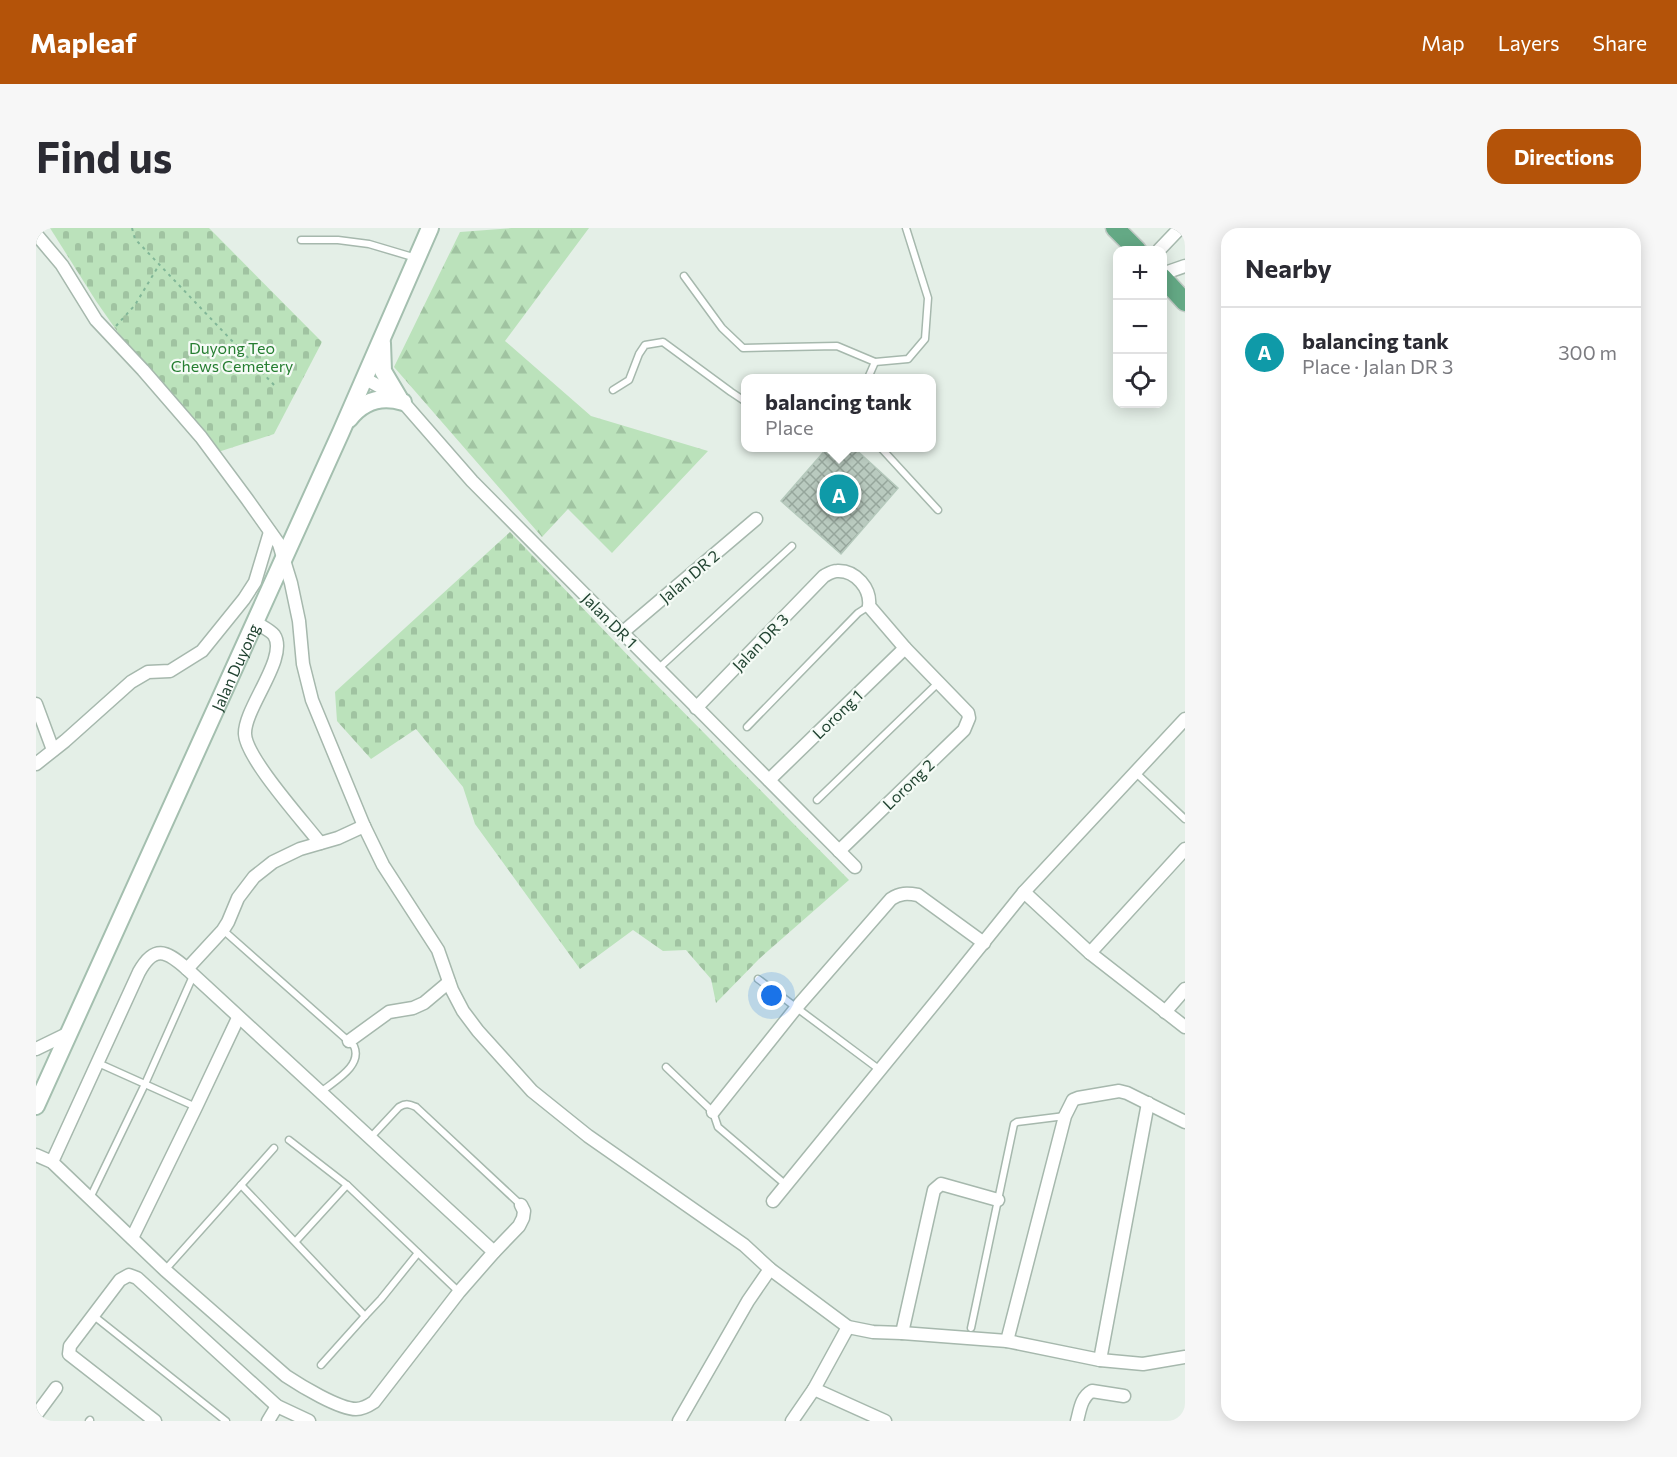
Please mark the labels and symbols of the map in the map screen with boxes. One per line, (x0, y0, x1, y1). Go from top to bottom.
park label: Duyong Teo Chews Cemetery (171, 338, 293, 375)
pin: A (820, 472, 858, 516)
street label: Jalan DR 2 (655, 545, 723, 606)
street label: Jalan DR 1 (578, 588, 642, 652)
street label: Jalan DR 3 (728, 609, 792, 675)
street label: Jalan Duyong (207, 620, 263, 714)
street label: Lorong 1 (808, 686, 866, 742)
street label: Lorong 2 (878, 755, 938, 813)
your location (757, 981, 786, 1010)

